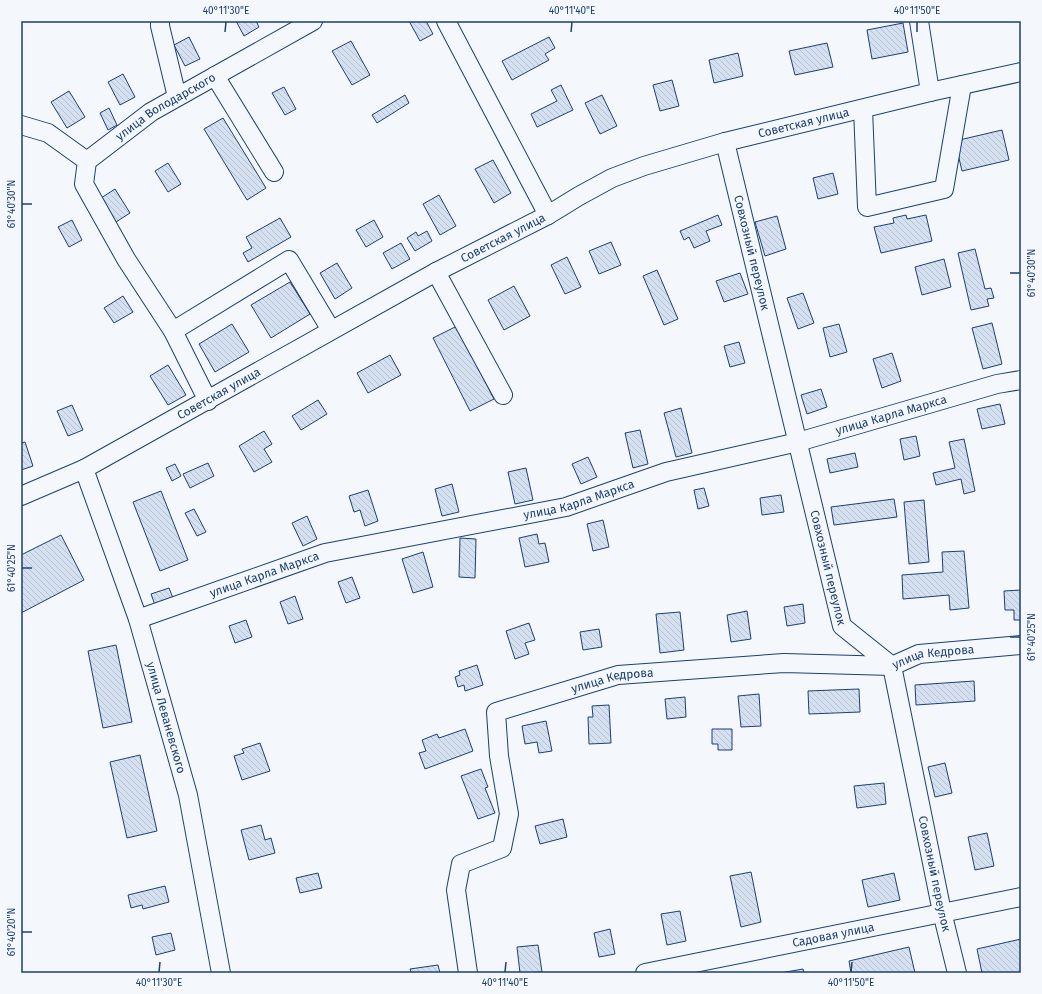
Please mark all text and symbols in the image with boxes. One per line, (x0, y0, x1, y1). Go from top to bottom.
text: 40°11'30"E (203, 5, 249, 17)
text: 40°11'40"E (549, 5, 595, 17)
text: 40°11'50"E (894, 5, 940, 17)
street label: улица Володарского (113, 70, 218, 143)
street label: Советская улица (757, 105, 850, 141)
text: 61°40'30"N (6, 180, 18, 228)
street label: Совхозный переулок (731, 194, 773, 313)
street label: Советская улица (458, 211, 548, 265)
text: 61°40'30"N (1026, 249, 1038, 297)
street label: Советская улица (175, 365, 263, 422)
street label: улица Карла Маркса (834, 392, 948, 438)
street label: улица Карла Маркса (522, 477, 636, 522)
street label: Совхозный переулок (807, 509, 849, 628)
text: 61°40'25"N (6, 544, 18, 592)
street label: улица Карла Маркса (208, 549, 321, 600)
text: 61°40'25"N (1026, 613, 1038, 661)
street label: улица Кедрова (890, 642, 975, 672)
street label: улица Леваневского (144, 660, 189, 775)
street label: улица Кедрова (570, 665, 654, 696)
street label: Совхозный переулок (916, 815, 954, 934)
text: 61°40'20"N (6, 908, 18, 956)
street label: Садовая улица (791, 920, 875, 950)
text: 40°11'30"E (136, 977, 182, 989)
text: 40°11'40"E (482, 977, 528, 989)
text: 40°11'50"E (828, 977, 874, 989)

